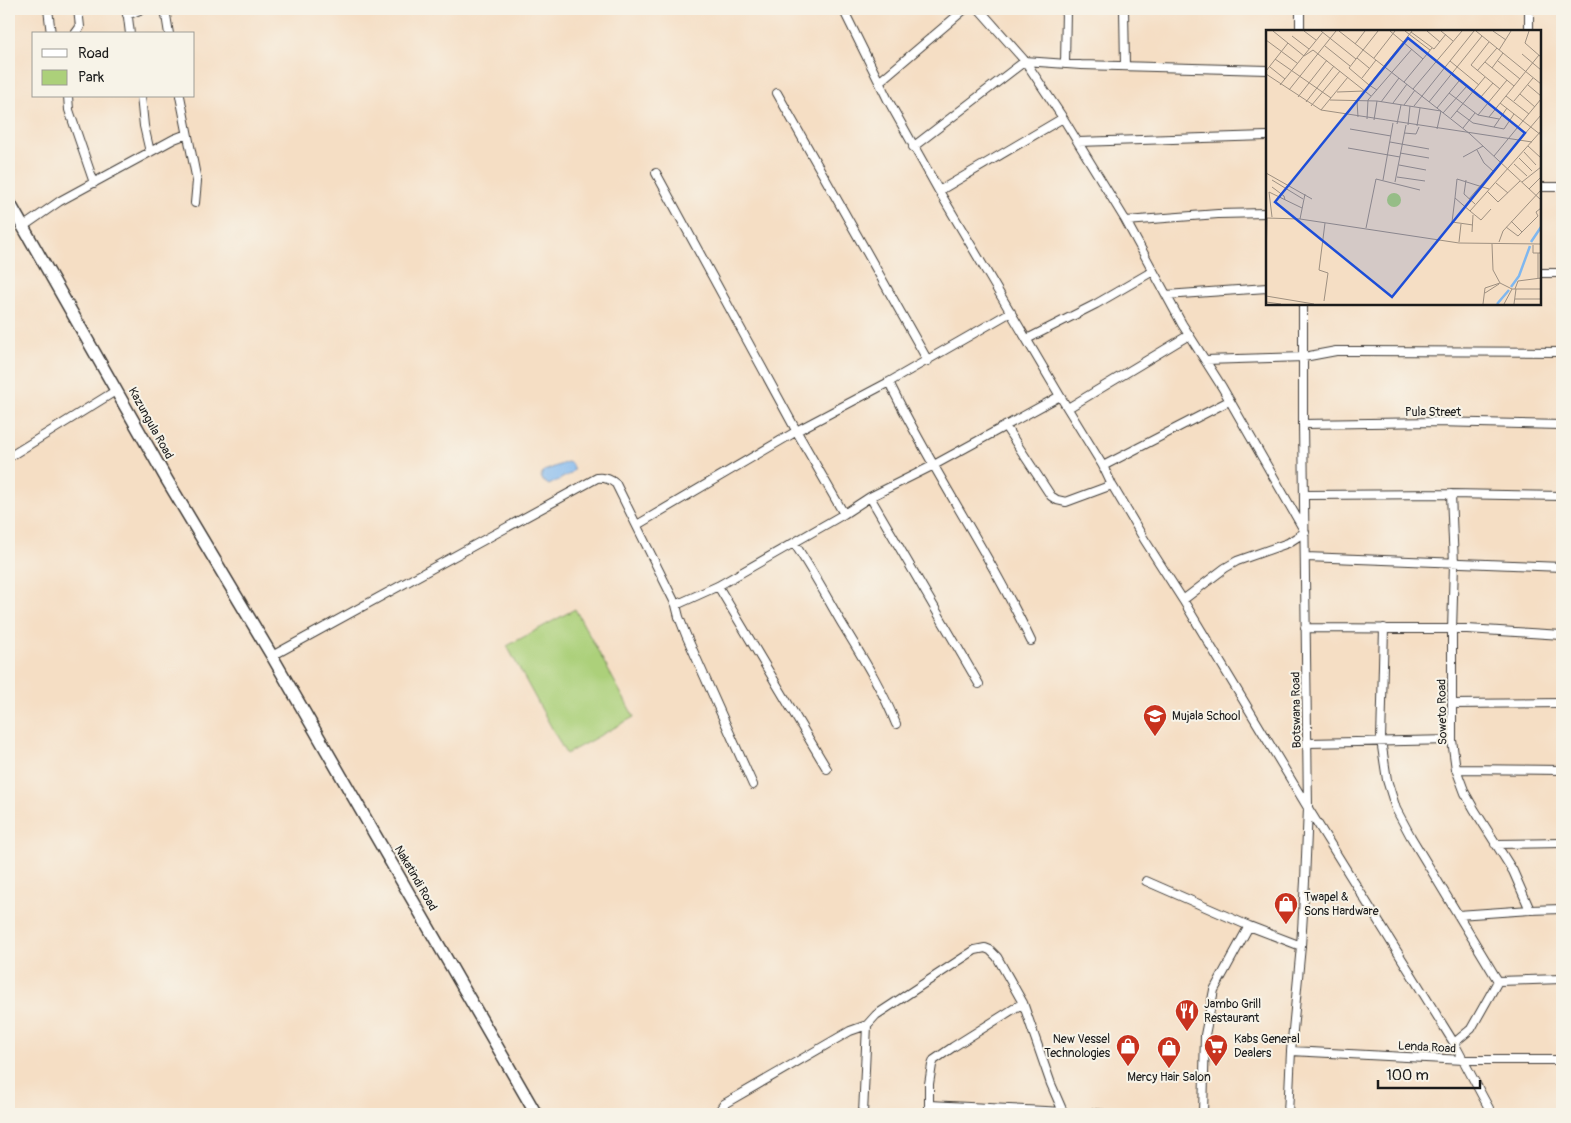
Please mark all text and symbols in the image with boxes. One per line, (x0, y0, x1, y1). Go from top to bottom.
inset map (1266, 30, 1541, 305)
legend (32, 32, 195, 98)
text: Road (78, 44, 109, 63)
text: Park (78, 68, 105, 87)
street label: Kazungula Road (125, 385, 177, 462)
street label: Pula Street (1405, 405, 1461, 420)
street label: Botswana Road (1288, 671, 1305, 748)
street label: Soweto Road (1434, 679, 1451, 745)
school or university icon: Mujala School (1142, 703, 1168, 737)
place label: Mujala School (1172, 709, 1241, 724)
street label: Nakatindi Road (391, 843, 440, 914)
place label: Twapel & Sons Hardware (1304, 890, 1379, 919)
shop icon: Twapel & Sons Hardware (1273, 891, 1299, 925)
place label: Jambo Grill Restaurant (1204, 997, 1261, 1026)
restaurant icon: Jambo Grill Restaurant (1174, 998, 1200, 1032)
place label: New Vessel Technologies (1044, 1032, 1111, 1061)
place label: Kabs General Dealers (1234, 1032, 1300, 1061)
shop icon: New Vessel Technologies (1115, 1033, 1141, 1067)
supermarket icon: Kabs General Dealers (1203, 1033, 1229, 1067)
shop icon: Mercy Hair Salon (1156, 1035, 1182, 1069)
street label: Lenda Road (1398, 1038, 1457, 1057)
scale bar (1378, 1058, 1481, 1090)
text: 100 m (1386, 1066, 1429, 1085)
place label: Mercy Hair Salon (1127, 1070, 1211, 1085)

